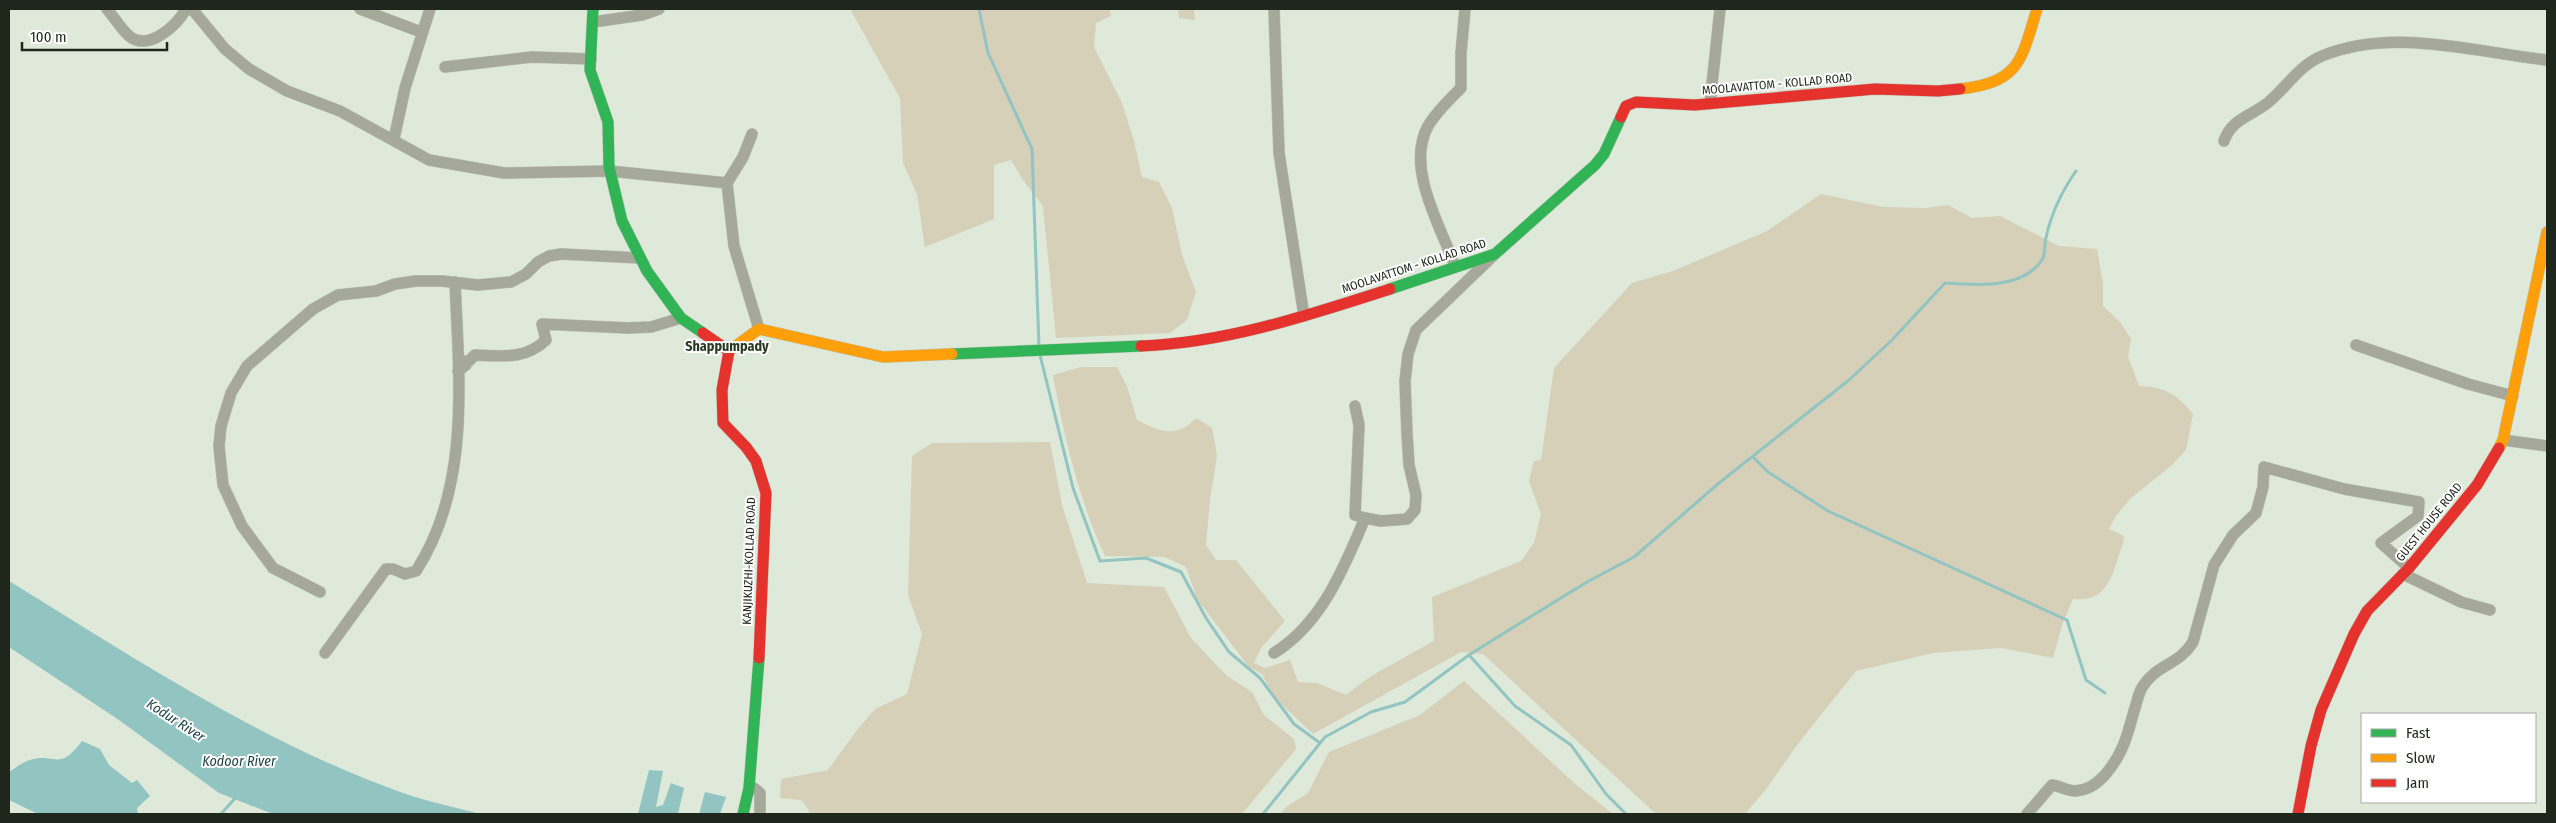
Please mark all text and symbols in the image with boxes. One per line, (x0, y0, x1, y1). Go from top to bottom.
scale bar (22, 20, 168, 52)
text: 100 m (30, 28, 67, 46)
street label: MOOLAVATTOM - KOLLAD ROAD (1701, 70, 1853, 98)
street label: MOOLAVATTOM - KOLLAD ROAD (1340, 236, 1488, 296)
district label: Shappumpady (685, 338, 769, 355)
street label: GUEST HOUSE ROAD (2393, 480, 2465, 564)
street label: KANJIKUZHI-KOLLAD ROAD (740, 497, 758, 625)
water label: Kodur River (143, 695, 209, 746)
legend (2361, 713, 2536, 803)
text: Fast (2406, 724, 2430, 742)
text: Slow (2406, 749, 2435, 767)
water label: Kodoor River (202, 753, 277, 770)
text: Jam (2406, 774, 2429, 792)

